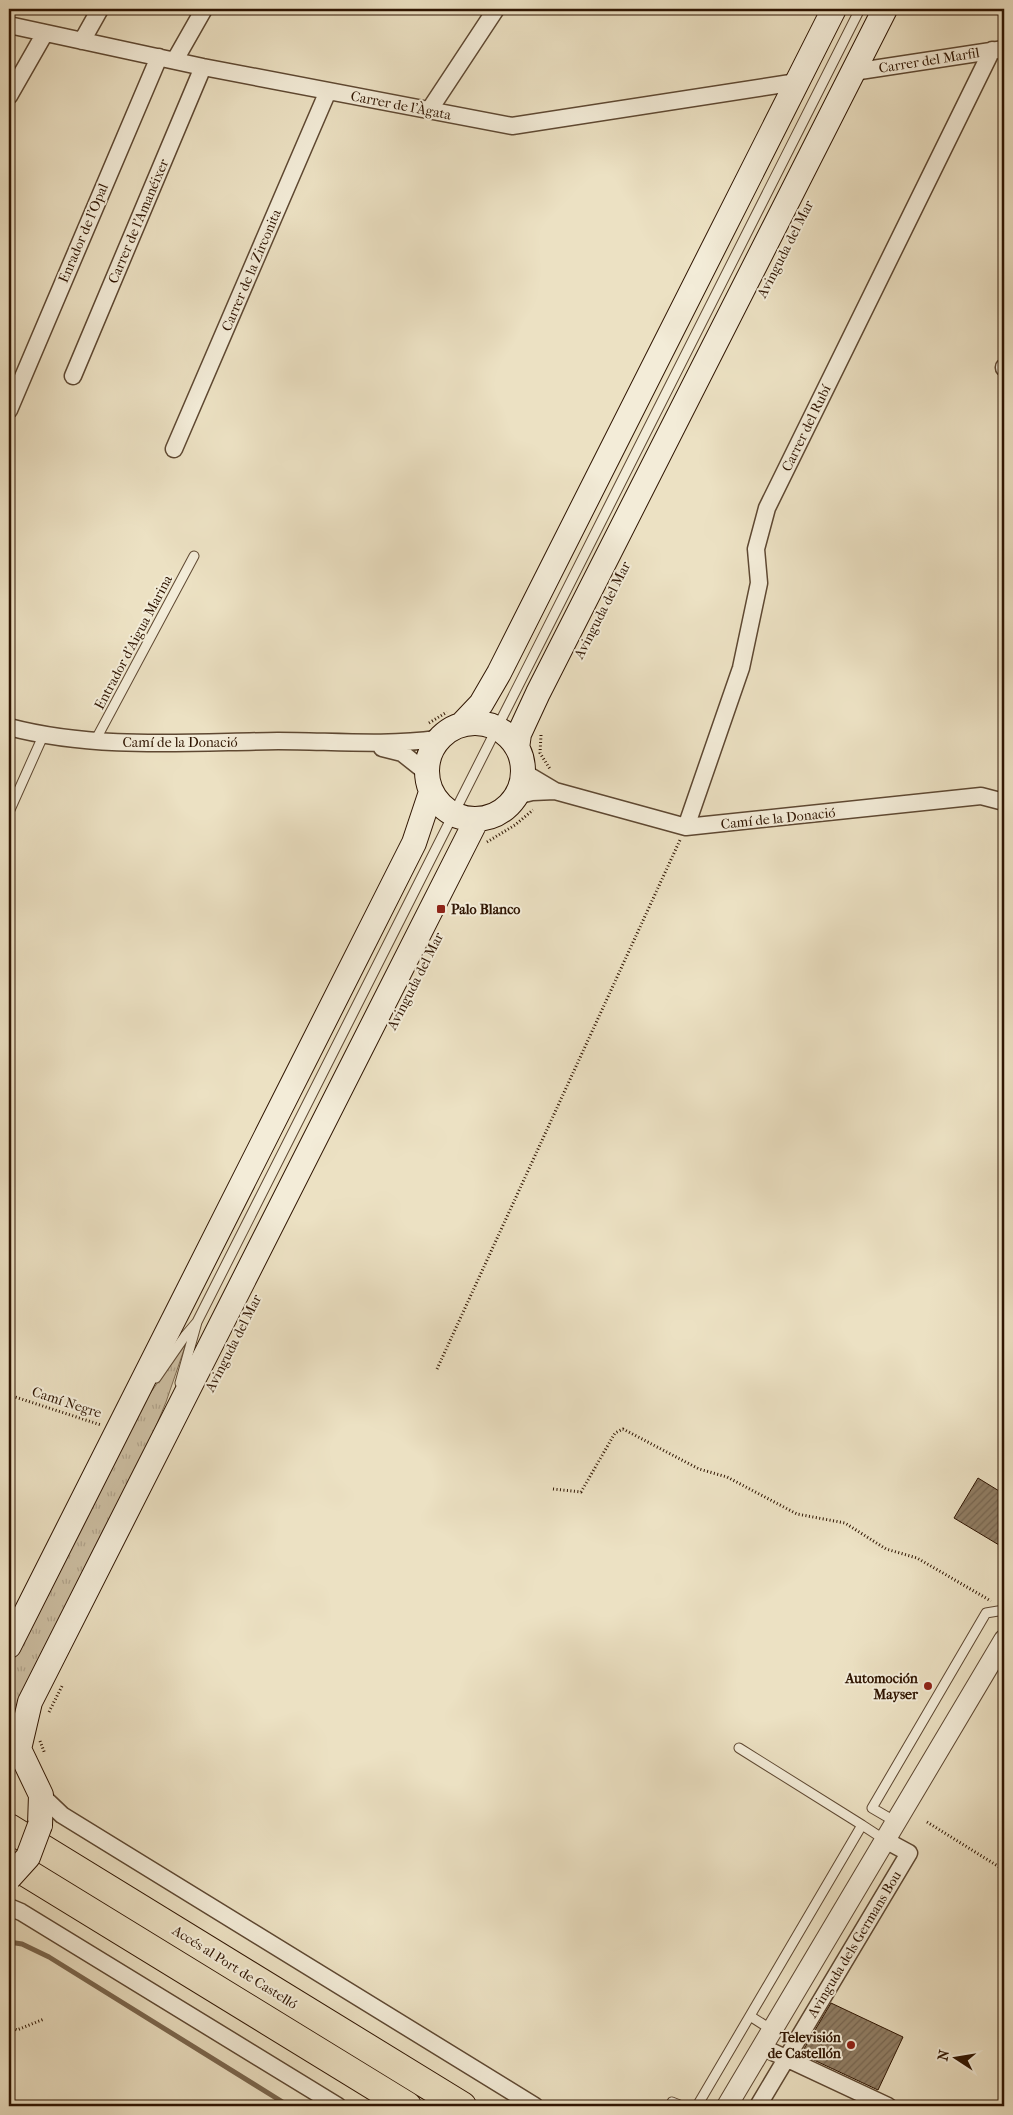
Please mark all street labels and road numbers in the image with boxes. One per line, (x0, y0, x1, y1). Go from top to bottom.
street label: Carrer del Marfil (877, 44, 981, 77)
street label: Carrer de l'Àgata (349, 86, 453, 124)
street label: Carrer de l'Amanéixer (105, 156, 172, 286)
street label: Enrador de l'Opal (55, 181, 112, 285)
street label: Avinguda del Mar (753, 198, 817, 302)
street label: Carrer de la Zirconita (218, 206, 285, 334)
street label: Carrer del Rubí (778, 381, 835, 474)
street label: Avinguda del Mar (570, 559, 634, 663)
street label: Entrador d'Aigua Marina (91, 572, 176, 712)
street label: Camí de la Donació (122, 734, 238, 751)
street label: Camí de la Donació (720, 804, 836, 833)
street label: Avinguda del Mar (383, 930, 447, 1034)
street label: Avinguda del Mar (201, 1292, 265, 1396)
street label: Camí Negre (30, 1383, 104, 1422)
street label: Avinguda dels Germans Bou (803, 1868, 905, 2022)
street label: Accés al Port de Castelló (168, 1921, 300, 2013)

